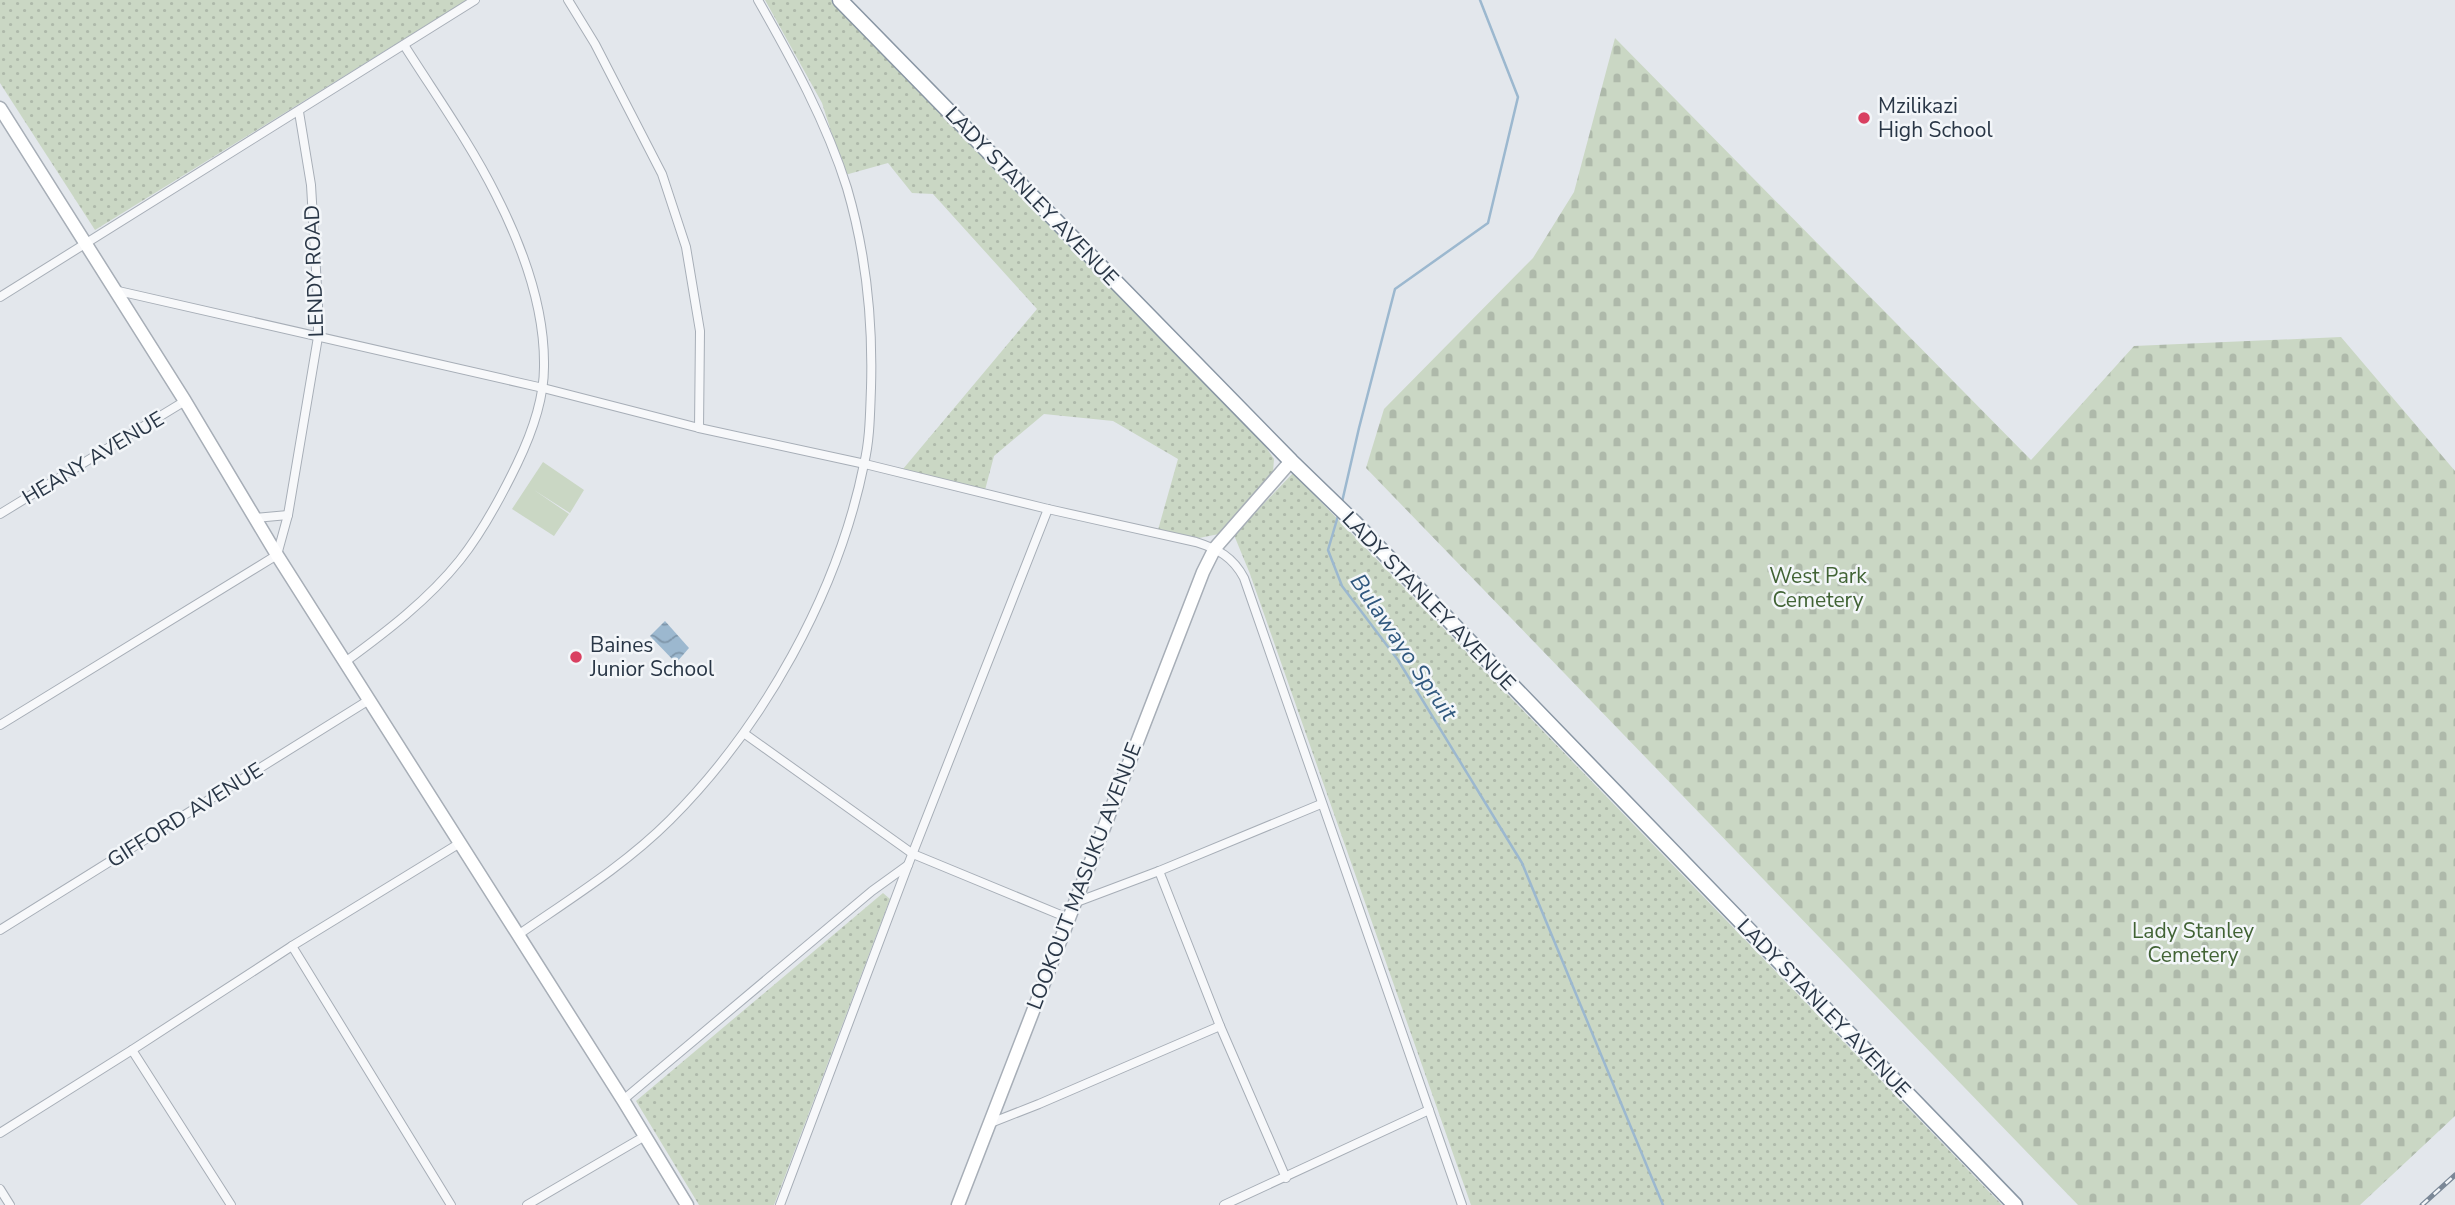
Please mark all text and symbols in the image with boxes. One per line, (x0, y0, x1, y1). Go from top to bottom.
place label: Mzilikazi High School (1878, 92, 1993, 144)
street label: LADY STANLEY AVENUE (939, 100, 1125, 292)
marker: Mzilikazi High School (1856, 110, 1872, 126)
street label: LENDY ROAD (298, 204, 330, 338)
street label: HEANY AVENUE (17, 405, 169, 511)
street label: LADY STANLEY AVENUE (1336, 505, 1522, 697)
park label: West Park Cemetery (1769, 562, 1867, 614)
water label: Bulawayo Spruit (1343, 568, 1465, 728)
place label: Baines Junior School (589, 631, 715, 683)
marker: Baines Junior School (568, 649, 584, 665)
street label: LOOKOUT MASUKU AVENUE (1020, 739, 1148, 1013)
street label: GIFFORD AVENUE (102, 756, 268, 874)
street label: LADY STANLEY AVENUE (1731, 912, 1917, 1104)
park label: Lady Stanley Cemetery (2132, 917, 2254, 969)

